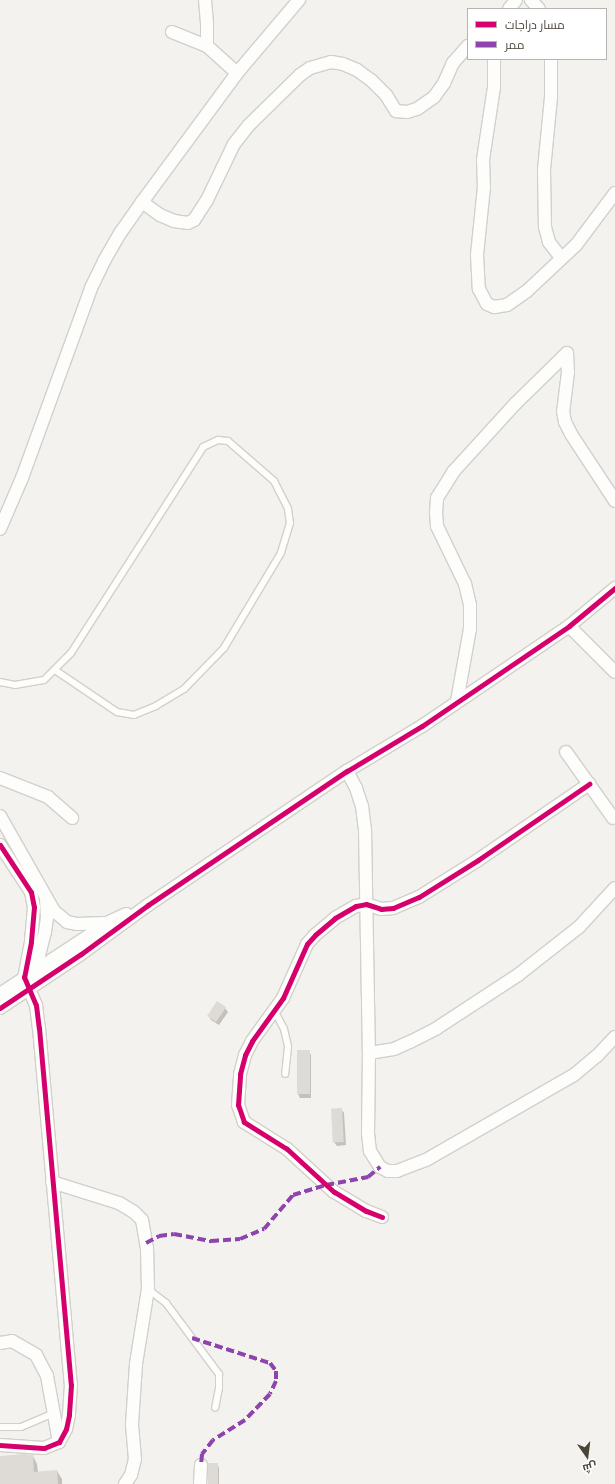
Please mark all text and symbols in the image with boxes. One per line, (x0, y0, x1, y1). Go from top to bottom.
legend (467, 8, 607, 60)
text: مسار دراجات (505, 17, 565, 33)
text: ممر (505, 37, 524, 53)
north arrow (567, 1436, 607, 1476)
text: ش (581, 1459, 598, 1476)

